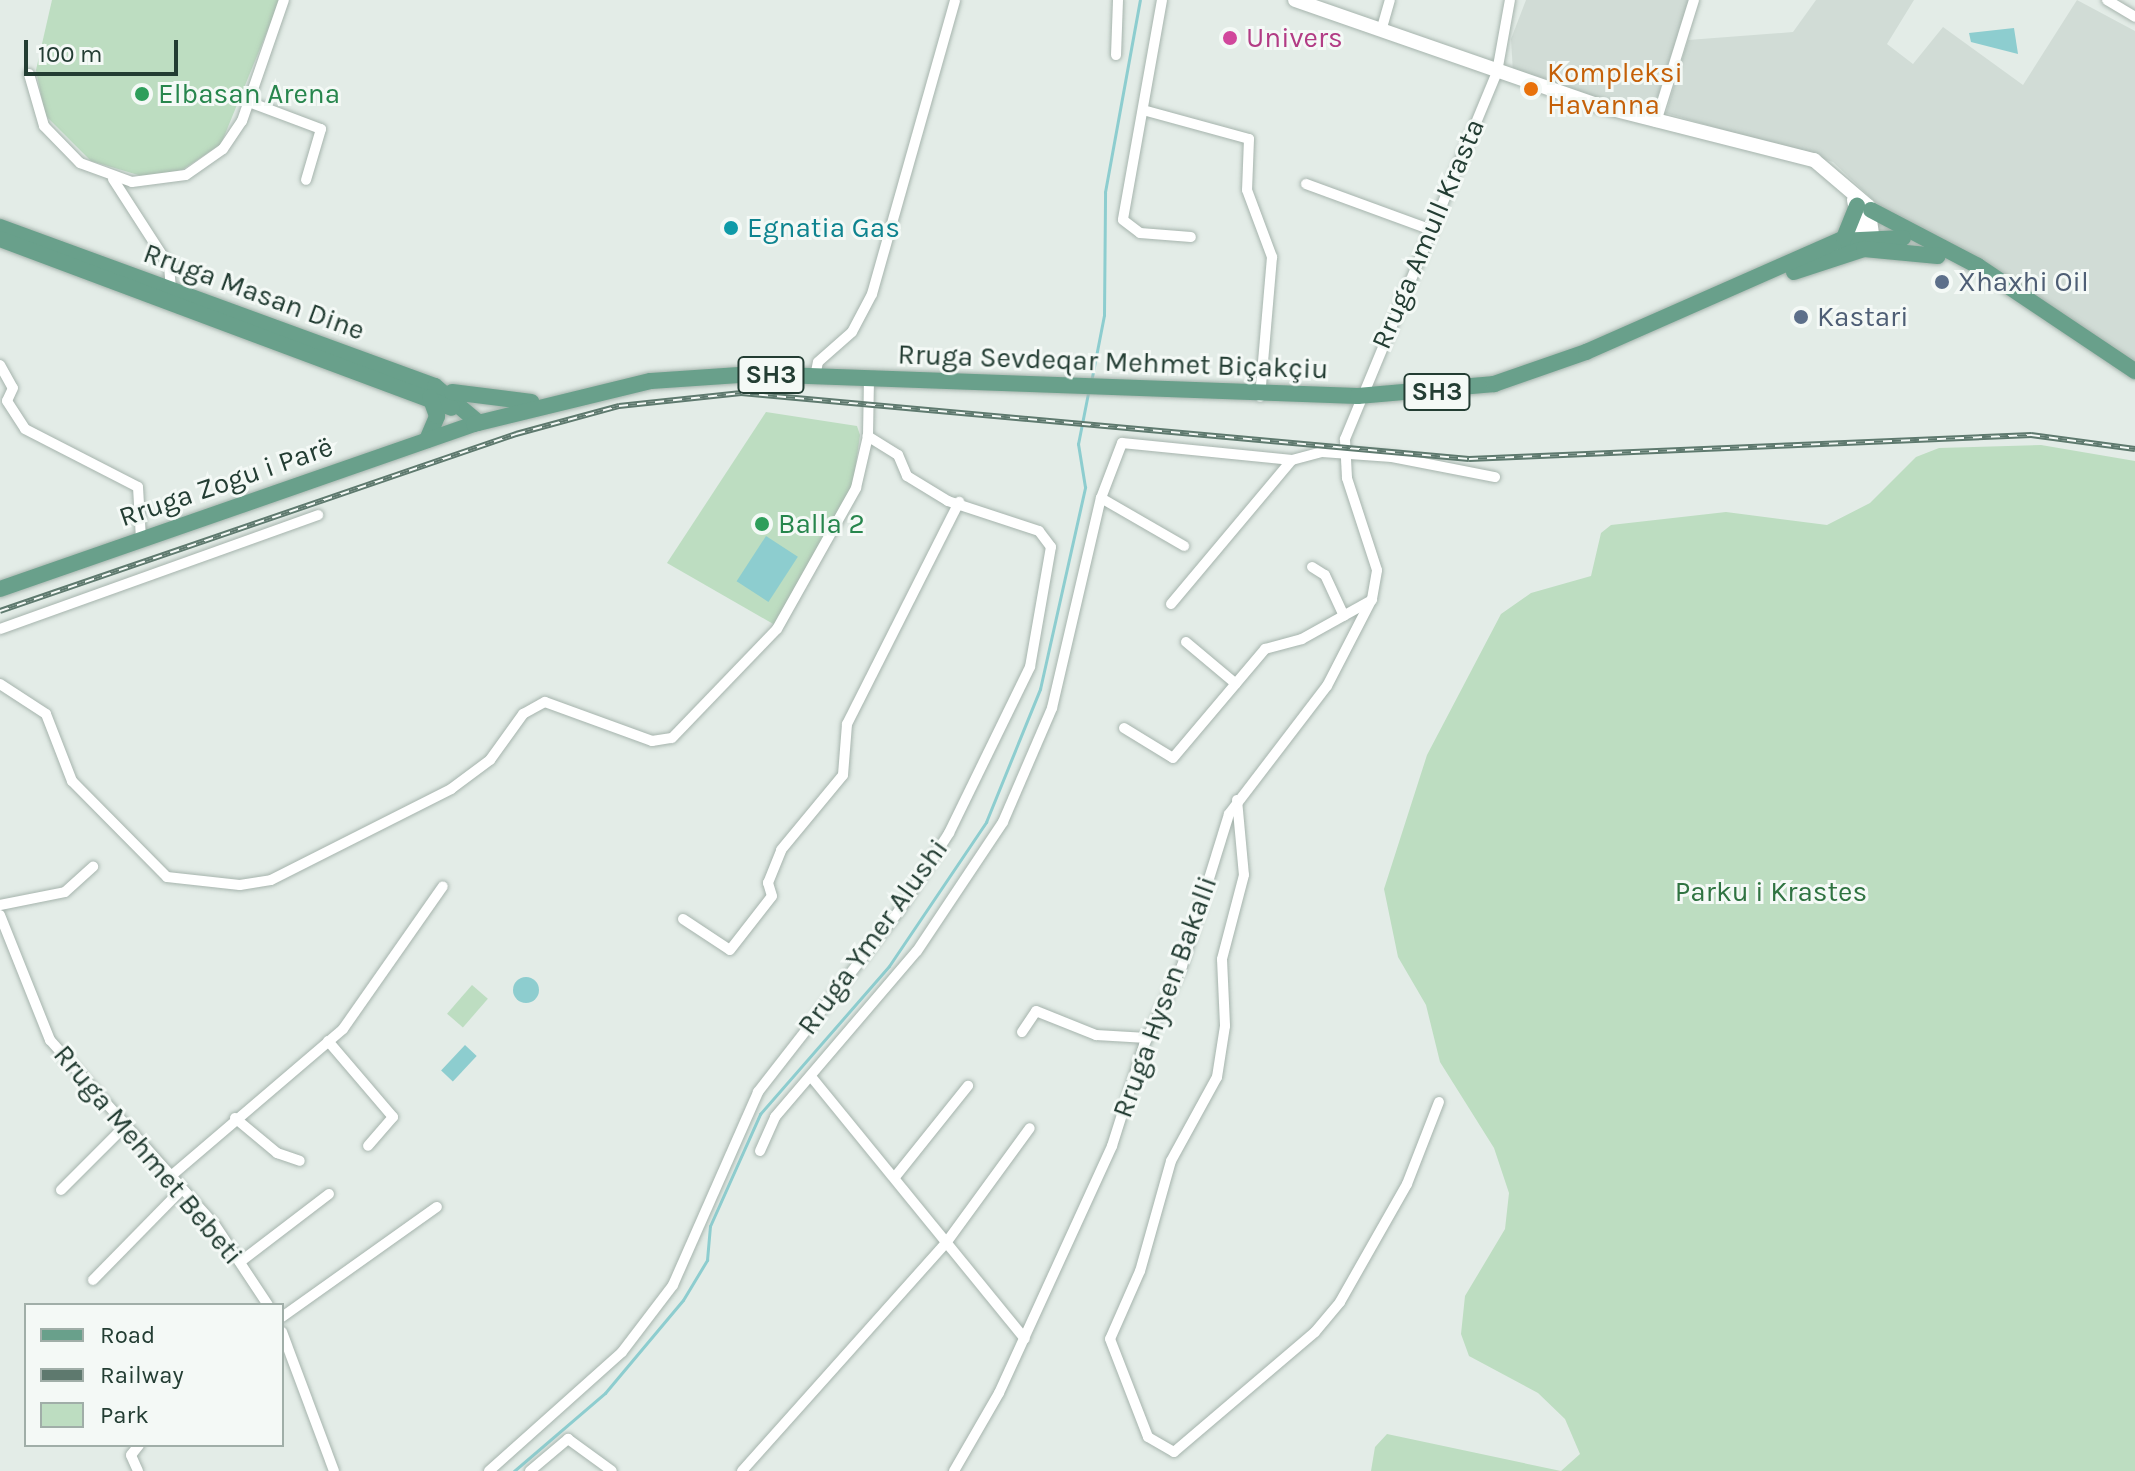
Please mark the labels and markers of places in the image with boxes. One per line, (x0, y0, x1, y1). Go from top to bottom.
place label: Univers (1246, 21, 1343, 55)
marker: Univers (1221, 29, 1239, 47)
place label: Kompleksi Havanna (1547, 56, 1683, 122)
place label: Elbasan Arena (158, 77, 340, 111)
marker: Kompleksi Havanna (1522, 80, 1540, 98)
marker: Elbasan Arena (133, 85, 151, 103)
place label: Egnatia Gas (747, 211, 900, 245)
marker: Egnatia Gas (722, 219, 740, 237)
place label: Xhaxhi Oil (1958, 265, 2089, 299)
marker: Xhaxhi Oil (1933, 273, 1951, 291)
place label: Kastari (1817, 300, 1909, 334)
marker: Kastari (1792, 308, 1810, 326)
place label: Balla 2 (778, 507, 865, 541)
marker: Balla 2 (753, 515, 771, 533)

